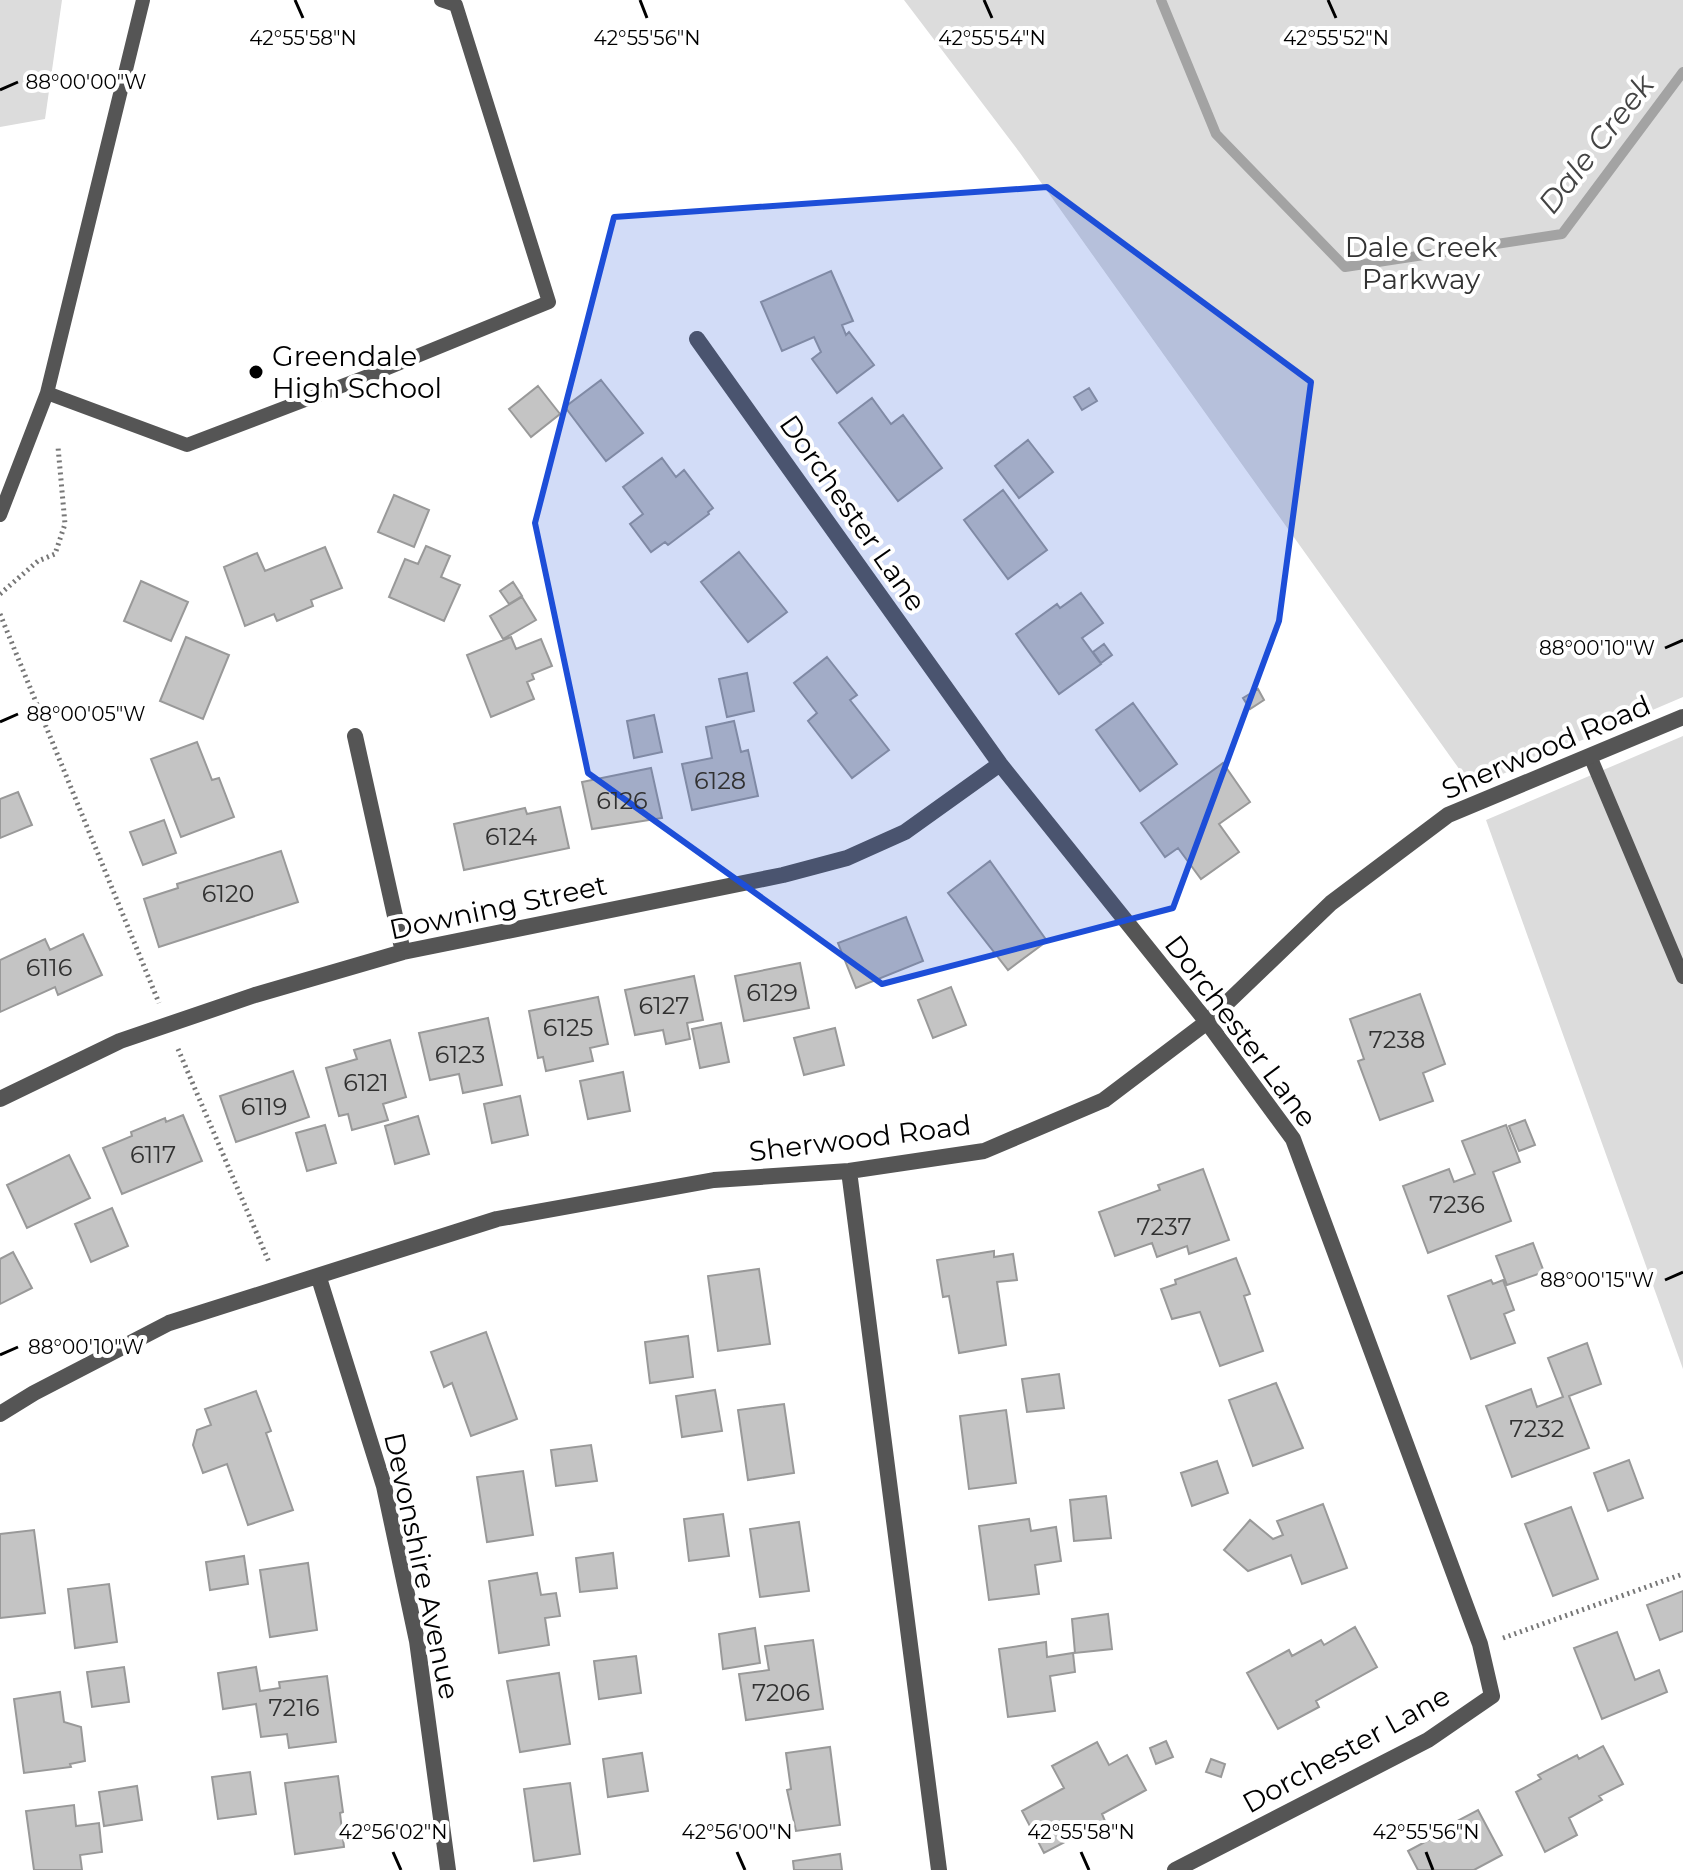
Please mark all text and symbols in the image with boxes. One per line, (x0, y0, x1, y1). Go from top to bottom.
text: 42°55'58"N (249, 26, 357, 50)
text: 42°55'56"N (594, 26, 700, 50)
text: 42°55'54"N (938, 26, 1046, 50)
text: 42°55'52"N (1283, 26, 1389, 50)
water label: Dale Creek (1530, 66, 1663, 221)
text: 88°00'00"W (25, 70, 147, 94)
park label: Dale Creek Parkway (1345, 230, 1498, 296)
place label: Greendale High School (272, 339, 442, 405)
marker: Greendale High School (247, 363, 265, 381)
street label: Dorchester Lane (773, 408, 933, 618)
text: 88°00'10"W (1539, 636, 1655, 660)
street label: Sherwood Road (1436, 688, 1656, 806)
text: 88°00'05"W (26, 702, 146, 726)
house number: 6128 (694, 766, 746, 795)
house number: 6126 (596, 786, 648, 815)
house number: 6124 (485, 822, 537, 851)
street label: Downing Street (386, 867, 610, 947)
house number: 6120 (202, 879, 254, 908)
street label: Dorchester Lane (1158, 928, 1324, 1134)
house number: 6116 (26, 953, 72, 982)
house number: 6129 (746, 978, 798, 1007)
house number: 6127 (639, 991, 690, 1020)
house number: 6125 (543, 1013, 593, 1042)
house number: 7238 (1369, 1025, 1425, 1054)
house number: 6123 (435, 1040, 485, 1069)
house number: 6121 (343, 1068, 389, 1097)
house number: 6119 (241, 1092, 287, 1121)
street label: Sherwood Road (747, 1108, 973, 1168)
house number: 6117 (130, 1140, 176, 1169)
house number: 7236 (1429, 1190, 1485, 1219)
house number: 7237 (1136, 1212, 1192, 1241)
text: 88°00'15"W (1540, 1268, 1654, 1292)
text: 88°00'10"W (28, 1335, 144, 1359)
house number: 7232 (1510, 1414, 1564, 1443)
street label: Devonshire Avenue (377, 1429, 467, 1703)
house number: 7206 (752, 1678, 810, 1707)
street label: Dorchester Lane (1236, 1678, 1456, 1820)
house number: 7216 (268, 1693, 320, 1722)
text: 42°56'02"N (339, 1820, 447, 1844)
text: 42°56'00"N (682, 1820, 792, 1844)
text: 42°55'58"N (1027, 1820, 1135, 1844)
text: 42°55'56"N (1373, 1820, 1479, 1844)

